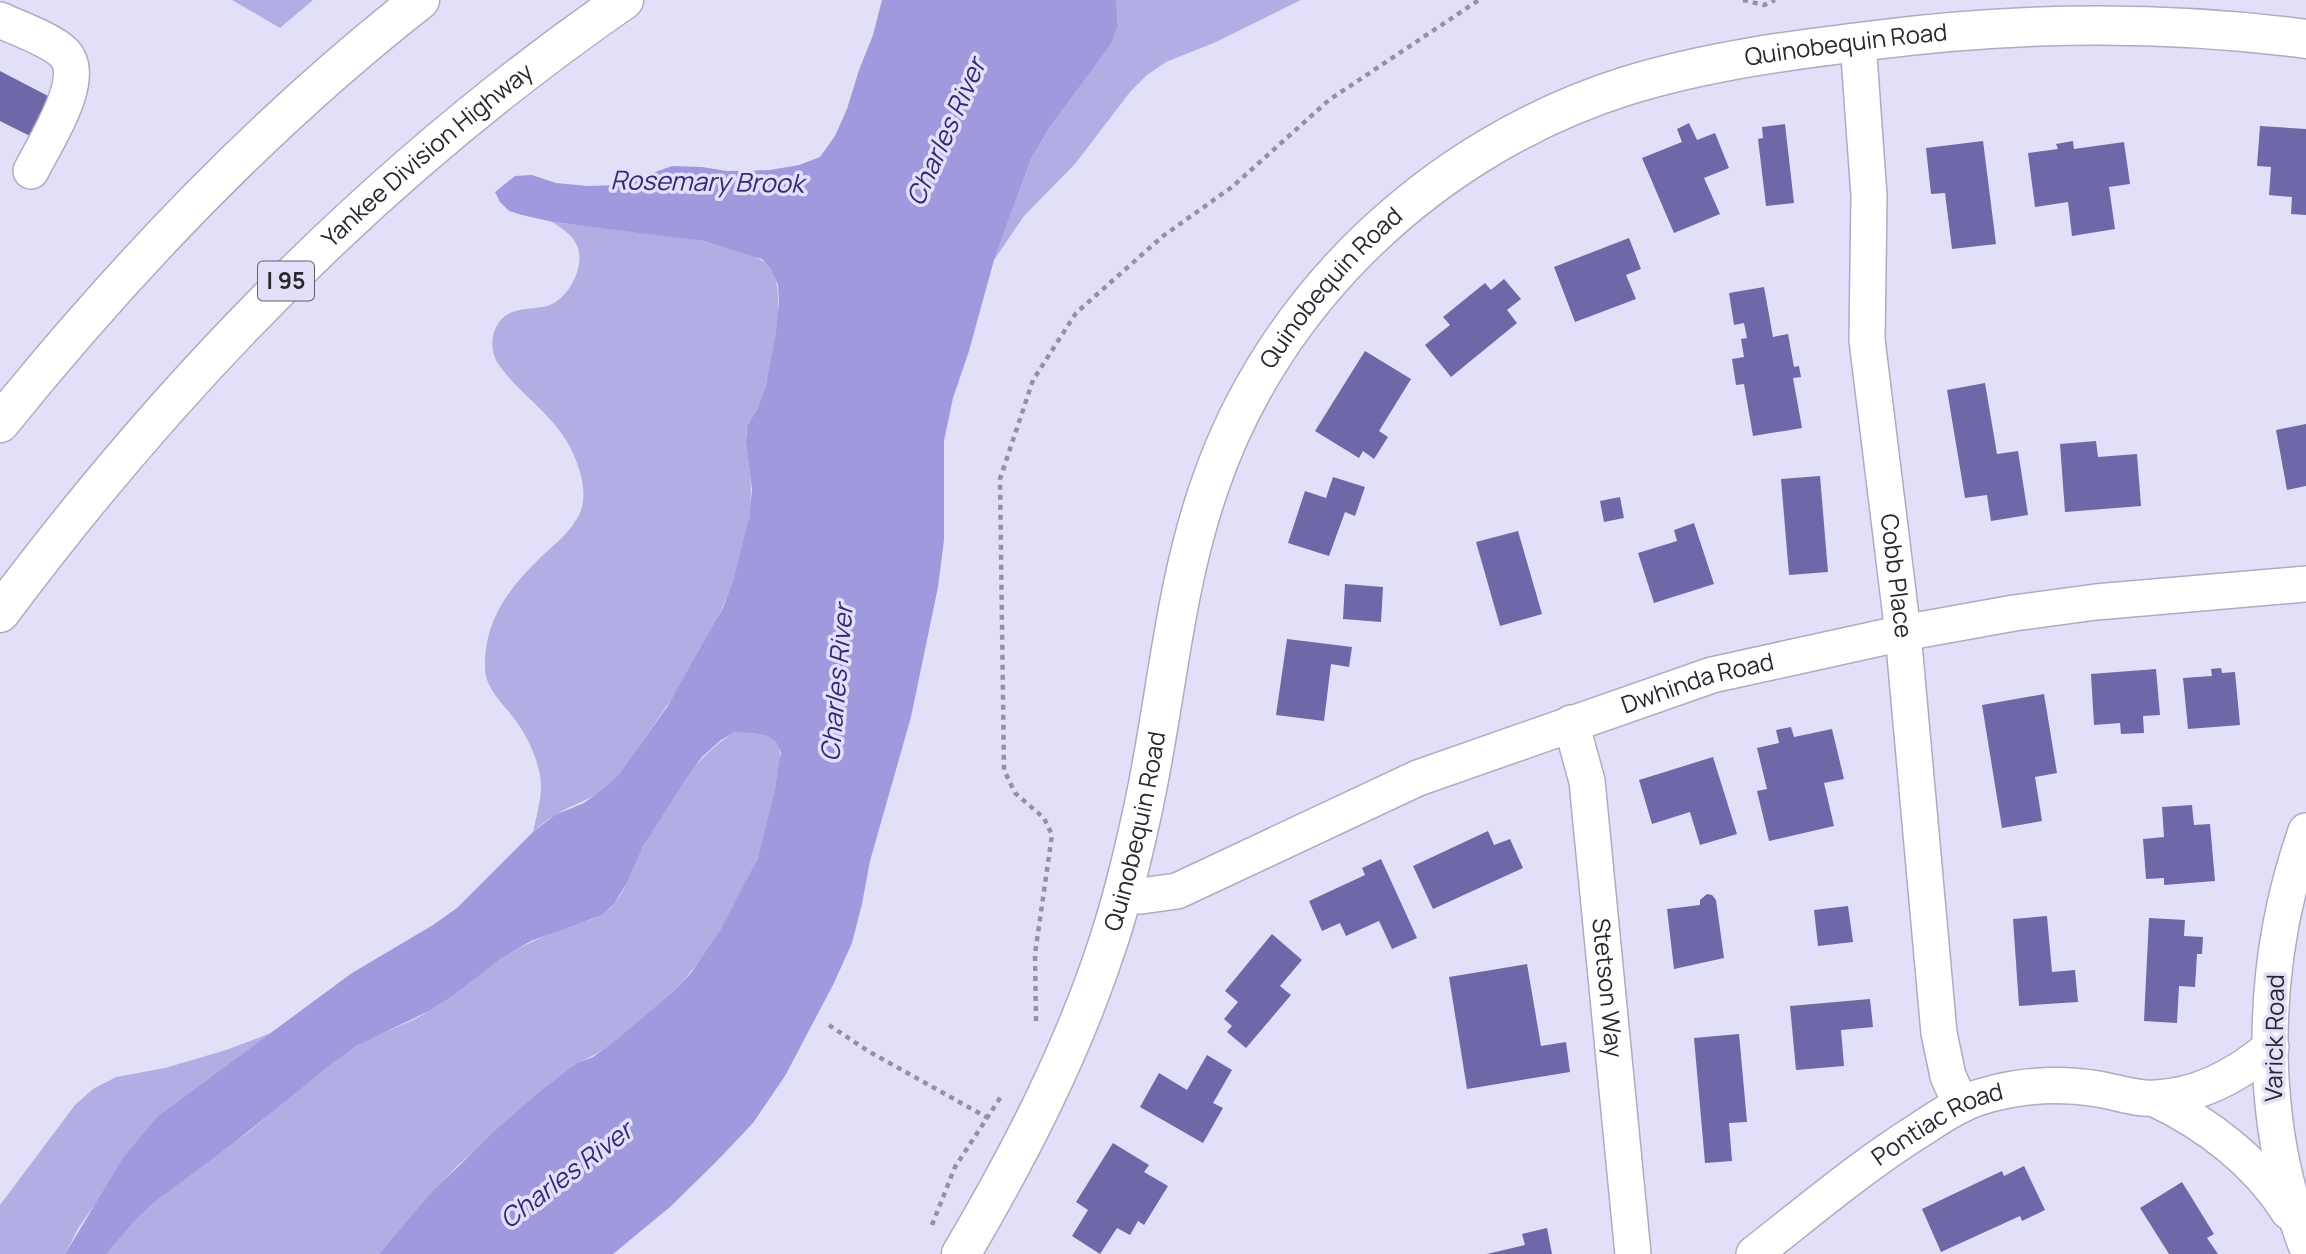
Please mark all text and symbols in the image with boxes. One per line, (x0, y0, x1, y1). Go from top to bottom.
street label: Quinobequin Road (1742, 14, 1949, 73)
water label: Charles River (897, 49, 995, 211)
street label: Yankee Division Highway (314, 54, 539, 254)
water label: Rosemary Brook (610, 161, 808, 201)
street label: Quinobequin Road (1251, 199, 1408, 374)
road number: I 95 (258, 262, 314, 300)
street label: Cobb Place (1873, 512, 1921, 640)
water label: Charles River (811, 599, 861, 763)
street label: Dwhinda Road (1616, 644, 1777, 721)
street label: Quinobequin Road (1095, 729, 1172, 935)
street label: Stetson Way (1585, 916, 1632, 1059)
street label: Varick Road (2256, 974, 2291, 1102)
street label: Pontiac Road (1864, 1074, 2006, 1173)
water label: Charles River (492, 1110, 642, 1236)

